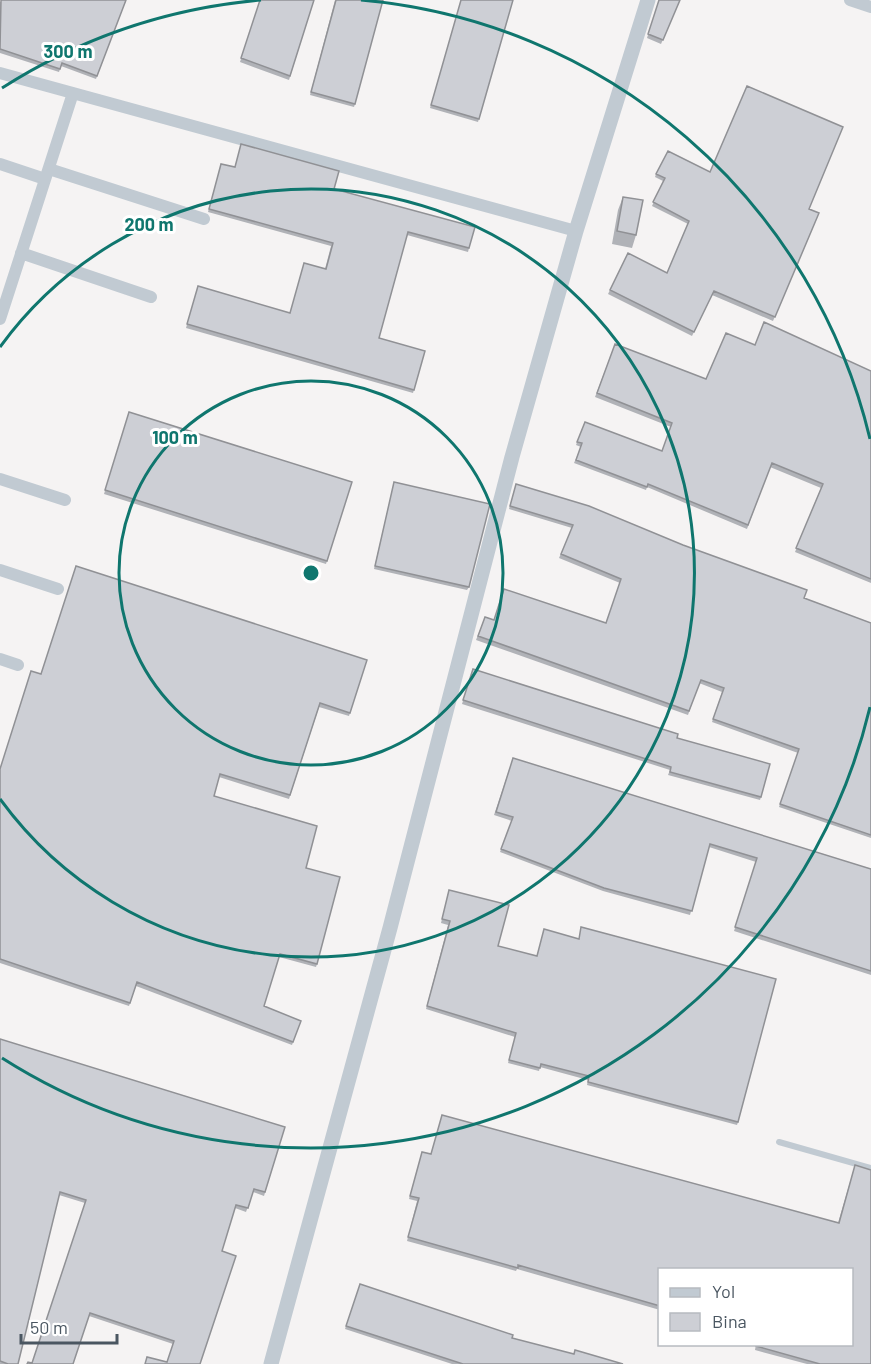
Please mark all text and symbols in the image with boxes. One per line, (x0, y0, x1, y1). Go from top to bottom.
text: 300 m (44, 40, 92, 62)
text: 200 m (124, 213, 174, 235)
text: 100 m (152, 426, 198, 448)
centre of rings (301, 563, 321, 583)
legend (658, 1268, 853, 1346)
text: Yol (712, 1280, 735, 1302)
scale bar (21, 1307, 117, 1345)
text: Bina (712, 1310, 747, 1332)
text: 50 m (30, 1316, 68, 1338)

